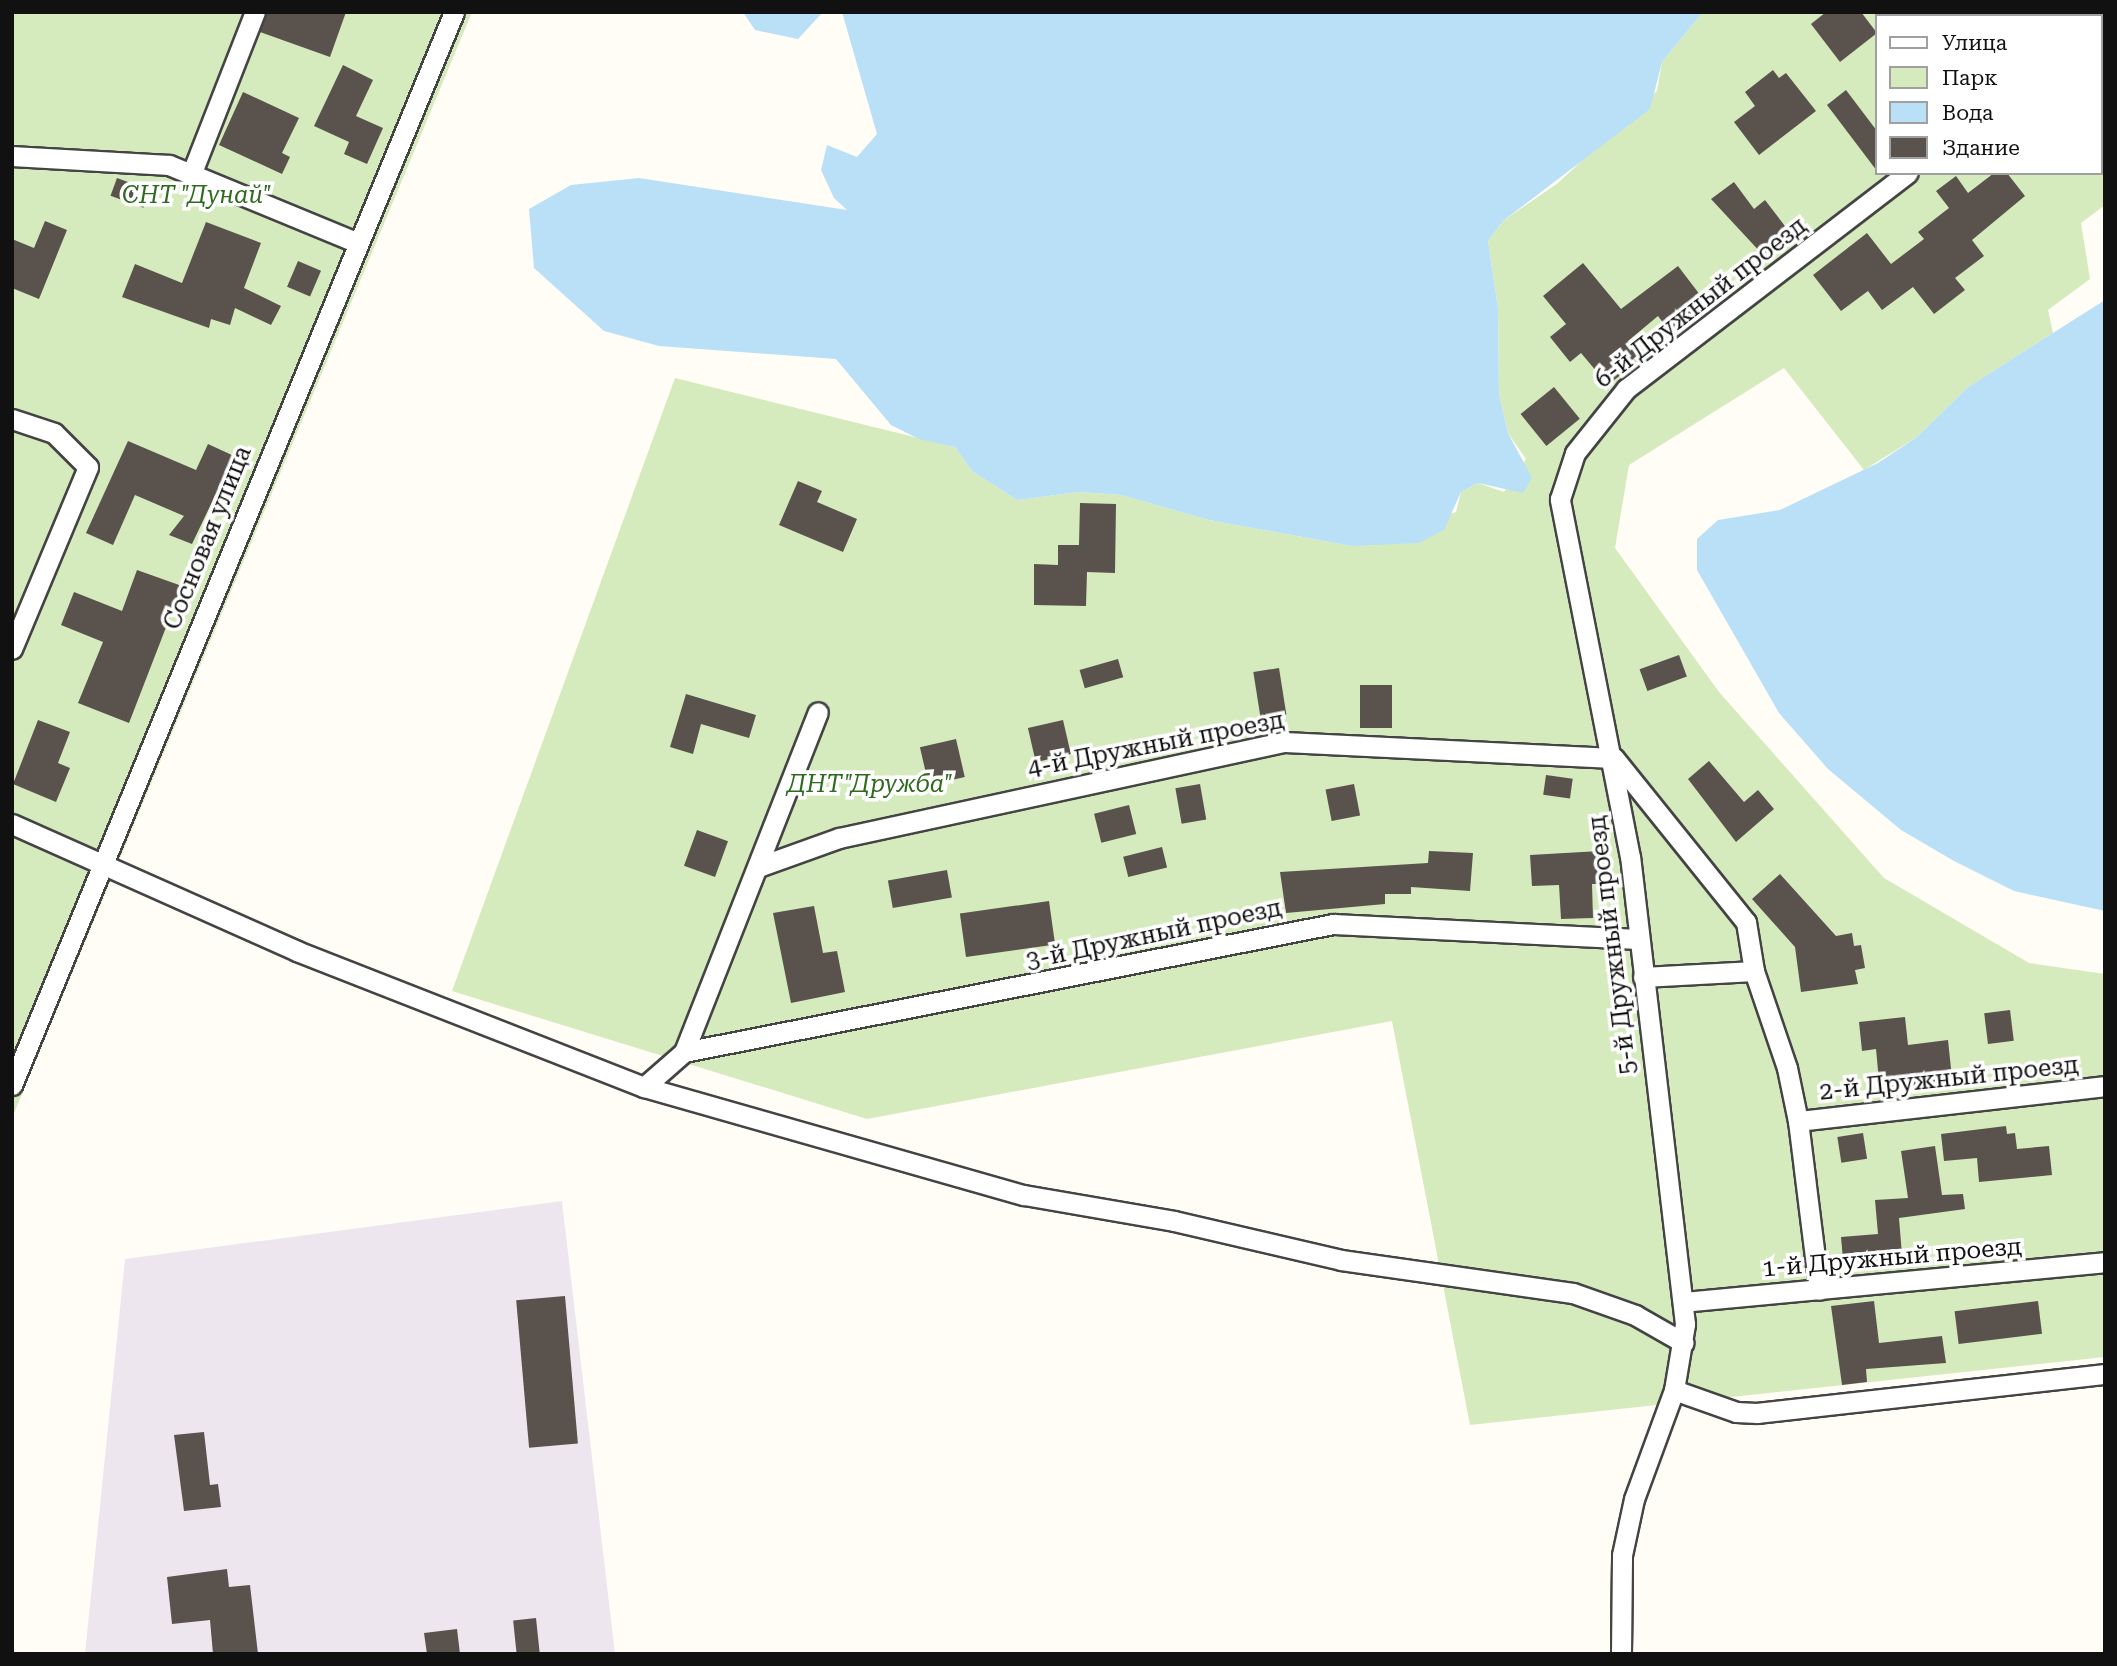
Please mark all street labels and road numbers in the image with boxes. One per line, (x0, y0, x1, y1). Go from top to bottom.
street label: 6-й Дружный проезд (1590, 211, 1812, 395)
street label: Сосновая улица (158, 442, 258, 634)
street label: 4-й Дружный проезд (1025, 706, 1287, 784)
street label: 5-й Дружный проезд (1583, 814, 1643, 1076)
street label: 3-й Дружный проезд (1024, 894, 1284, 976)
street label: 2-й Дружный проезд (1818, 1051, 2080, 1107)
street label: 1-й Дружный проезд (1761, 1232, 2023, 1284)

